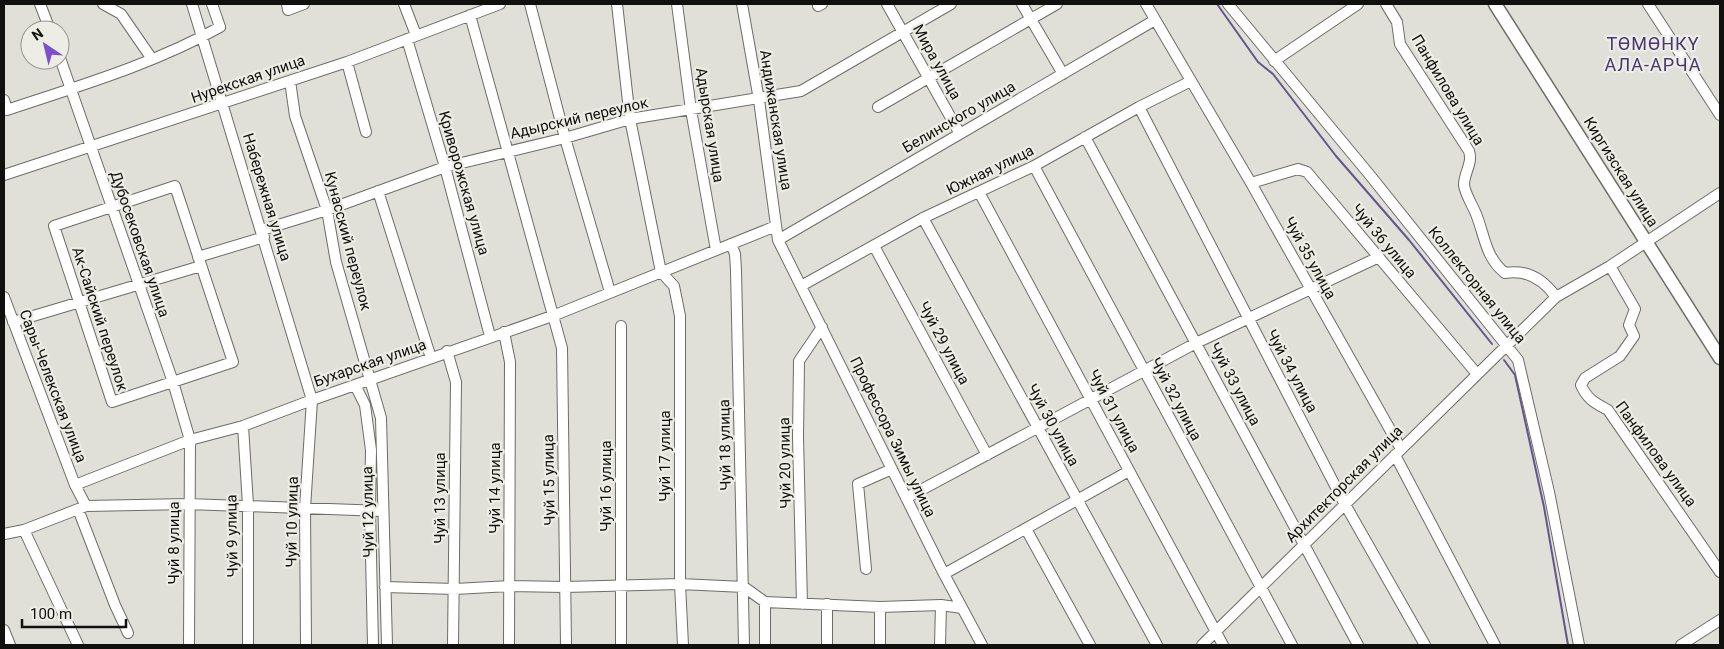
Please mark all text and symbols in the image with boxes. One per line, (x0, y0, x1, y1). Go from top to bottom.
north arrow (20, 20, 70, 70)
street label: Мира улица (909, 21, 965, 103)
text: N (29, 25, 46, 44)
street label: Панфилова улица (1408, 31, 1488, 149)
district label: ТӨМӨНКҮ АЛА-АРЧА (1605, 33, 1701, 75)
street label: Андижанская улица (756, 49, 796, 191)
street label: Нурекская улица (189, 51, 307, 107)
street label: Адырская улица (692, 66, 728, 184)
street label: Белинского улица (899, 77, 1019, 157)
street label: Адырский переулок (508, 93, 650, 143)
street label: Криворожская улица (435, 109, 493, 257)
street label: Киргизская улица (1580, 114, 1662, 230)
street label: Набережная улица (239, 131, 295, 263)
street label: Южная улица (943, 141, 1037, 199)
street label: Дубосековская улица (107, 169, 173, 319)
street label: Кунасский переулок (321, 170, 375, 312)
street label: Чуй 36 улица (1348, 200, 1420, 282)
street label: Чуй 35 улица (1280, 214, 1340, 302)
street label: Коллекторная улица (1424, 223, 1530, 347)
street label: Ак-Сайский переулок (68, 245, 132, 393)
street label: Чуй 29 улица (915, 298, 973, 388)
street label: Сары-Челекская улица (16, 307, 90, 465)
street label: Чуй 34 улица (1263, 326, 1321, 416)
street label: Бухарская улица (311, 335, 429, 391)
street label: Чуй 33 улица (1206, 339, 1264, 429)
street label: Профессора Зимы улица (846, 354, 940, 520)
street label: Чуй 32 улица (1147, 354, 1205, 444)
street label: Чуй 31 улица (1085, 366, 1143, 456)
street label: Чуй 30 улица (1023, 381, 1083, 469)
street label: Панфилова улица (1612, 398, 1700, 510)
street label: Чуй 18 улица (715, 399, 735, 491)
street label: Чуй 17 улица (656, 410, 674, 502)
street label: Чуй 20 улица (775, 417, 795, 509)
street label: Архитекторская улица (1282, 422, 1406, 546)
street label: Чуй 15 улица (539, 434, 559, 526)
street label: Чуй 16 улица (597, 440, 615, 532)
street label: Чуй 14 улица (486, 442, 504, 534)
street label: Чуй 13 улица (431, 452, 449, 544)
street label: Чуй 12 улица (358, 466, 378, 558)
street label: Чуй 10 улица (282, 476, 302, 568)
street label: Чуй 9 улица (222, 494, 242, 578)
street label: Чуй 8 улица (165, 501, 183, 585)
scale bar (22, 596, 126, 628)
text: 100 m (30, 605, 72, 623)

